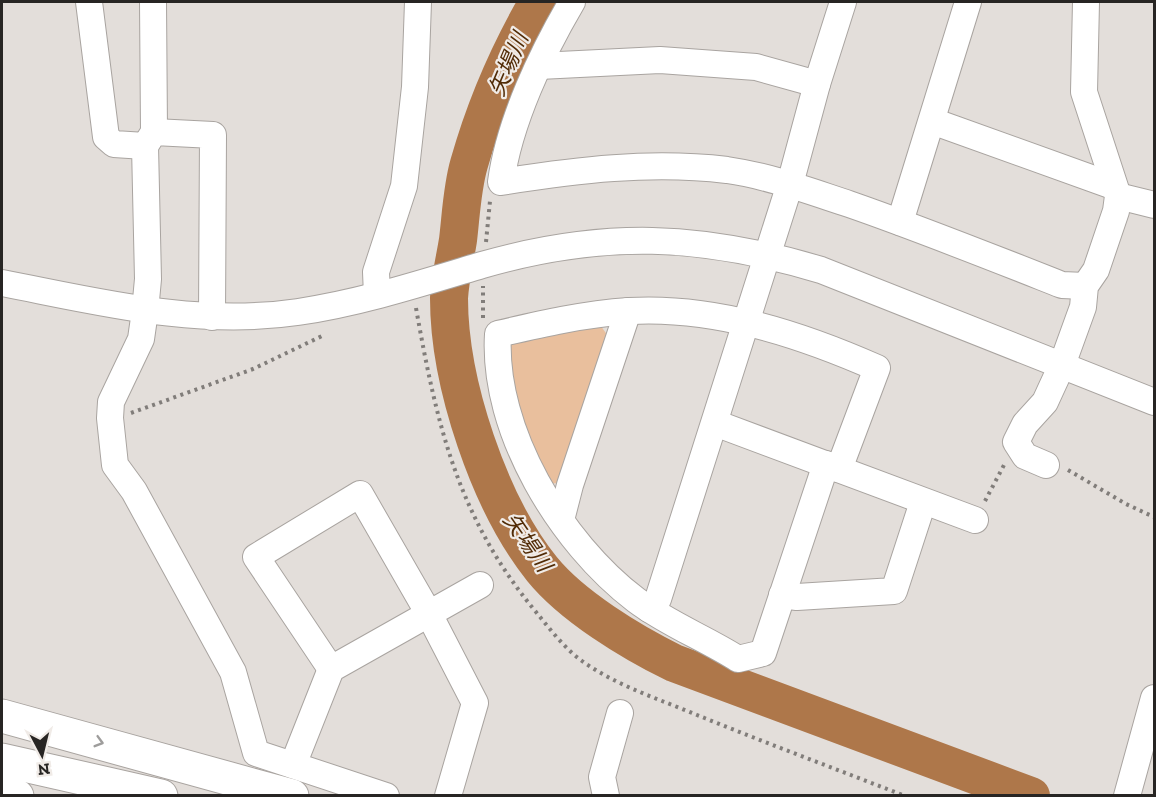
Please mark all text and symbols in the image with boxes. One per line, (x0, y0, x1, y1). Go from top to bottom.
water label: 矢場川 (483, 27, 535, 100)
water label: 矢場川 (498, 508, 559, 579)
north arrow (12, 725, 72, 785)
one-way arrow (93, 735, 104, 747)
text: N (37, 759, 51, 780)

